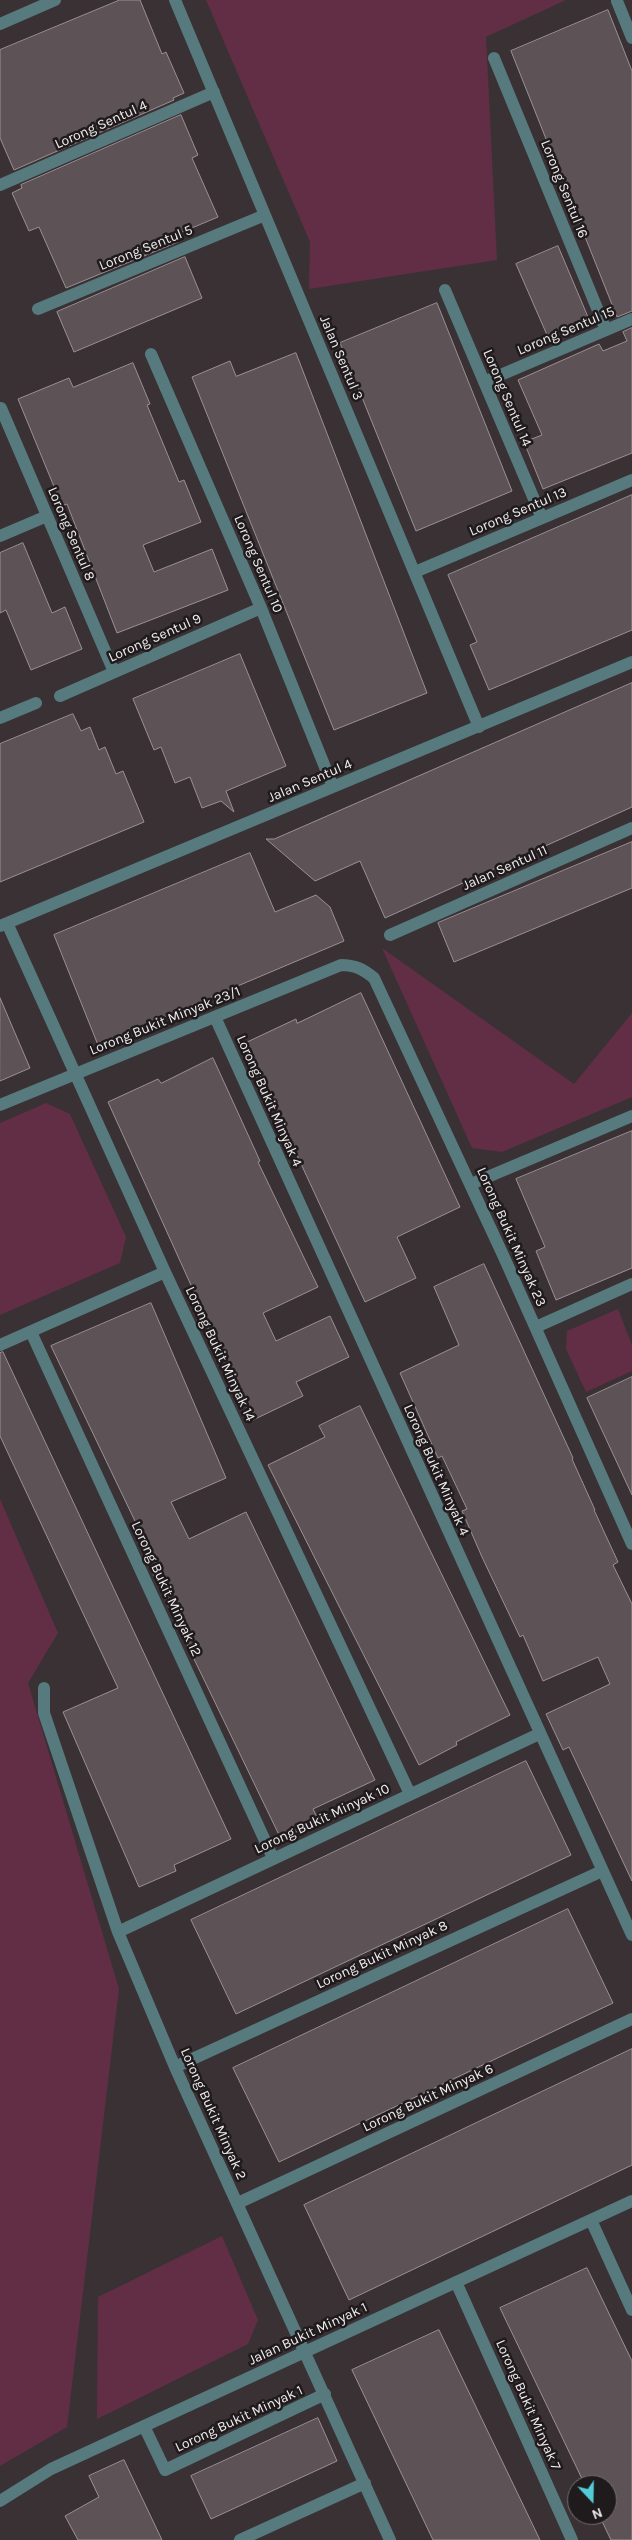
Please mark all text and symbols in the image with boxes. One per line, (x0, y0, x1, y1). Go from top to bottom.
street label: Lorong Sentul 4 (52, 97, 150, 153)
street label: Lorong Sentul 16 (537, 137, 591, 241)
street label: Lorong Sentul 5 (97, 222, 195, 274)
street label: Lorong Sentul 15 (515, 303, 617, 359)
street label: Jalan Sentul 3 (316, 313, 366, 403)
street label: Lorong Sentul 14 (479, 347, 535, 449)
street label: Lorong Sentul 13 (467, 484, 569, 540)
street label: Lorong Sentul 8 (44, 485, 98, 583)
street label: Lorong Sentul 10 (230, 513, 286, 615)
street label: Lorong Sentul 9 (106, 610, 204, 666)
street label: Jalan Sentul 4 (265, 756, 355, 806)
street label: Jalan Sentul 11 (460, 842, 550, 894)
street label: Lorong Bukit Minyak 23/1 (87, 983, 243, 1059)
street label: Lorong Bukit Minyak 4 (232, 1033, 306, 1169)
street label: Lorong Bukit Minyak 23 (473, 1165, 549, 1309)
street label: Lorong Bukit Minyak 14 (181, 1284, 259, 1424)
street label: Lorong Bukit Minyak 4 (399, 1402, 473, 1538)
street label: Lorong Bukit Minyak 12 (127, 1519, 205, 1659)
street label: Lorong Bukit Minyak 10 (252, 1780, 392, 1858)
street label: Lorong Bukit Minyak 8 (314, 1917, 450, 1993)
street label: Lorong Bukit Minyak 2 (176, 2046, 250, 2182)
street label: Lorong Bukit Minyak 6 (360, 2060, 496, 2136)
street label: Jalan Bukit Minyak 1 (246, 2299, 370, 2369)
street label: Lorong Bukit Minyak 7 (492, 2337, 564, 2473)
street label: Lorong Bukit Minyak 1 (172, 2382, 306, 2456)
north arrow (567, 2475, 617, 2525)
text: N (589, 2504, 605, 2523)

